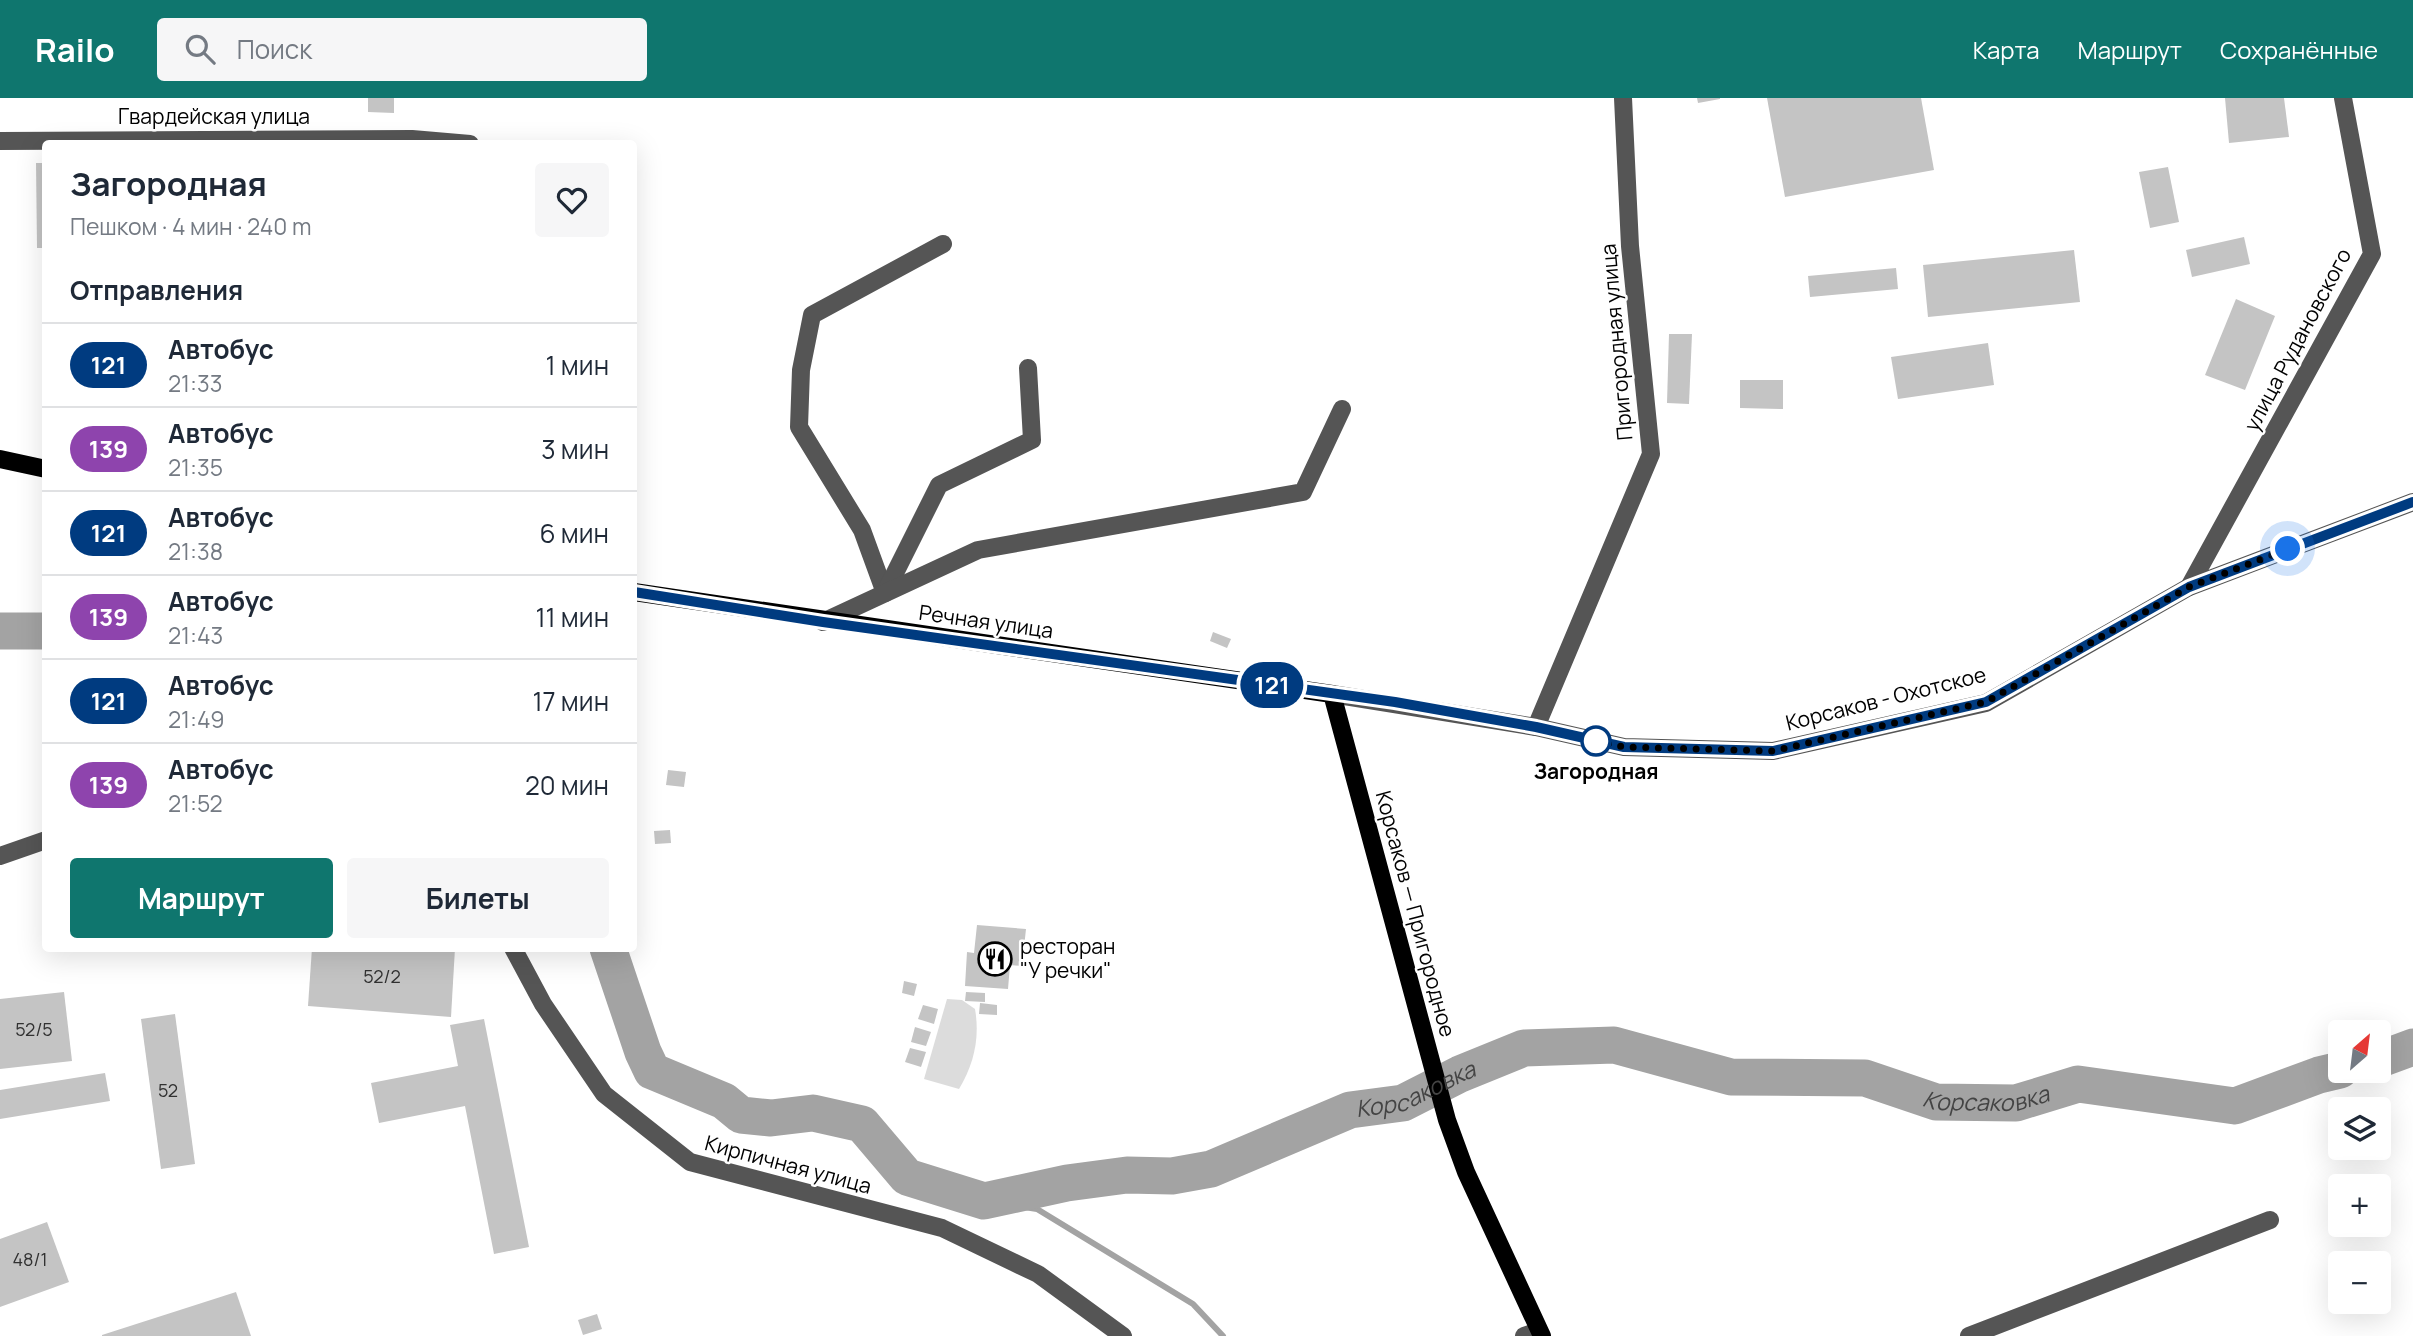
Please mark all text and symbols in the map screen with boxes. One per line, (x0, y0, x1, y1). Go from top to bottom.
search box (157, 18, 647, 81)
text: Railo (35, 27, 115, 72)
icon: search (181, 30, 219, 68)
text: Поиск (237, 31, 312, 67)
text: Карта (1973, 33, 2040, 66)
text: Маршрут (2078, 33, 2182, 66)
text: Сохранённые (2220, 33, 2378, 66)
street label: Гвардейская улица (118, 102, 310, 130)
text: Загородная (70, 161, 267, 206)
button: heart (535, 163, 609, 237)
text: Пешком · 4 мин · 240 m (70, 210, 311, 242)
street label: Пригородная улица (1593, 242, 1639, 442)
street label: улица Рудановского (2237, 243, 2357, 436)
text: Отправления (70, 272, 243, 308)
text: Автобус (168, 331, 274, 367)
text: 1 мин (546, 347, 609, 383)
text: 121 (91, 348, 126, 381)
text: 21:33 (168, 367, 222, 399)
text: Автобус (168, 415, 274, 451)
text: 3 мин (541, 431, 609, 467)
text: 139 (89, 432, 128, 465)
text: 21:35 (168, 451, 223, 483)
text: Автобус (168, 499, 274, 535)
text: 6 мин (540, 515, 609, 551)
text: 121 (91, 516, 126, 549)
your location (2270, 531, 2305, 566)
text: 21:38 (168, 535, 223, 567)
text: Автобус (168, 583, 274, 619)
street label: Речная улица (917, 598, 1055, 644)
text: 11 мин (535, 599, 609, 635)
text: 139 (89, 600, 128, 633)
text: 21:43 (168, 619, 223, 651)
street label: Корсаков - Охотское (1783, 660, 1989, 736)
line badge: 121 (1232, 662, 1312, 708)
text: Автобус (168, 667, 274, 703)
text: 121 (1254, 668, 1290, 701)
text: 17 мин (532, 683, 609, 719)
text: 121 (91, 684, 126, 717)
text: 21:49 (168, 703, 225, 735)
marker: Загородная (1581, 726, 1611, 756)
text: Автобус (168, 751, 274, 787)
place label: Загородная (1533, 757, 1659, 785)
text: 20 мин (525, 767, 609, 803)
text: 139 (89, 768, 128, 801)
text: 21:52 (168, 787, 223, 819)
street label: Корсаков — Пригородное (1370, 788, 1462, 1040)
button: Маршрут (70, 858, 333, 938)
button: Билеты (347, 858, 609, 938)
place label: ресторан "У речки" (1020, 932, 1115, 984)
restaurant icon: ресторан "У речки" (976, 940, 1014, 978)
house number: 52/2 (363, 964, 401, 988)
house number: 52/5 (15, 1017, 53, 1041)
north arrow (2328, 1020, 2390, 1083)
map controls (2328, 1020, 2391, 1314)
water label: Корсаковка (1354, 1052, 1481, 1124)
water label: Корсаковка (1919, 1076, 2054, 1118)
house number: 52 (158, 1078, 178, 1102)
button: layers (2328, 1097, 2391, 1160)
street label: Кирпичная улица (702, 1128, 875, 1200)
button: + (2328, 1174, 2391, 1237)
house number: 48/1 (12, 1247, 48, 1271)
button: − (2328, 1251, 2391, 1314)

